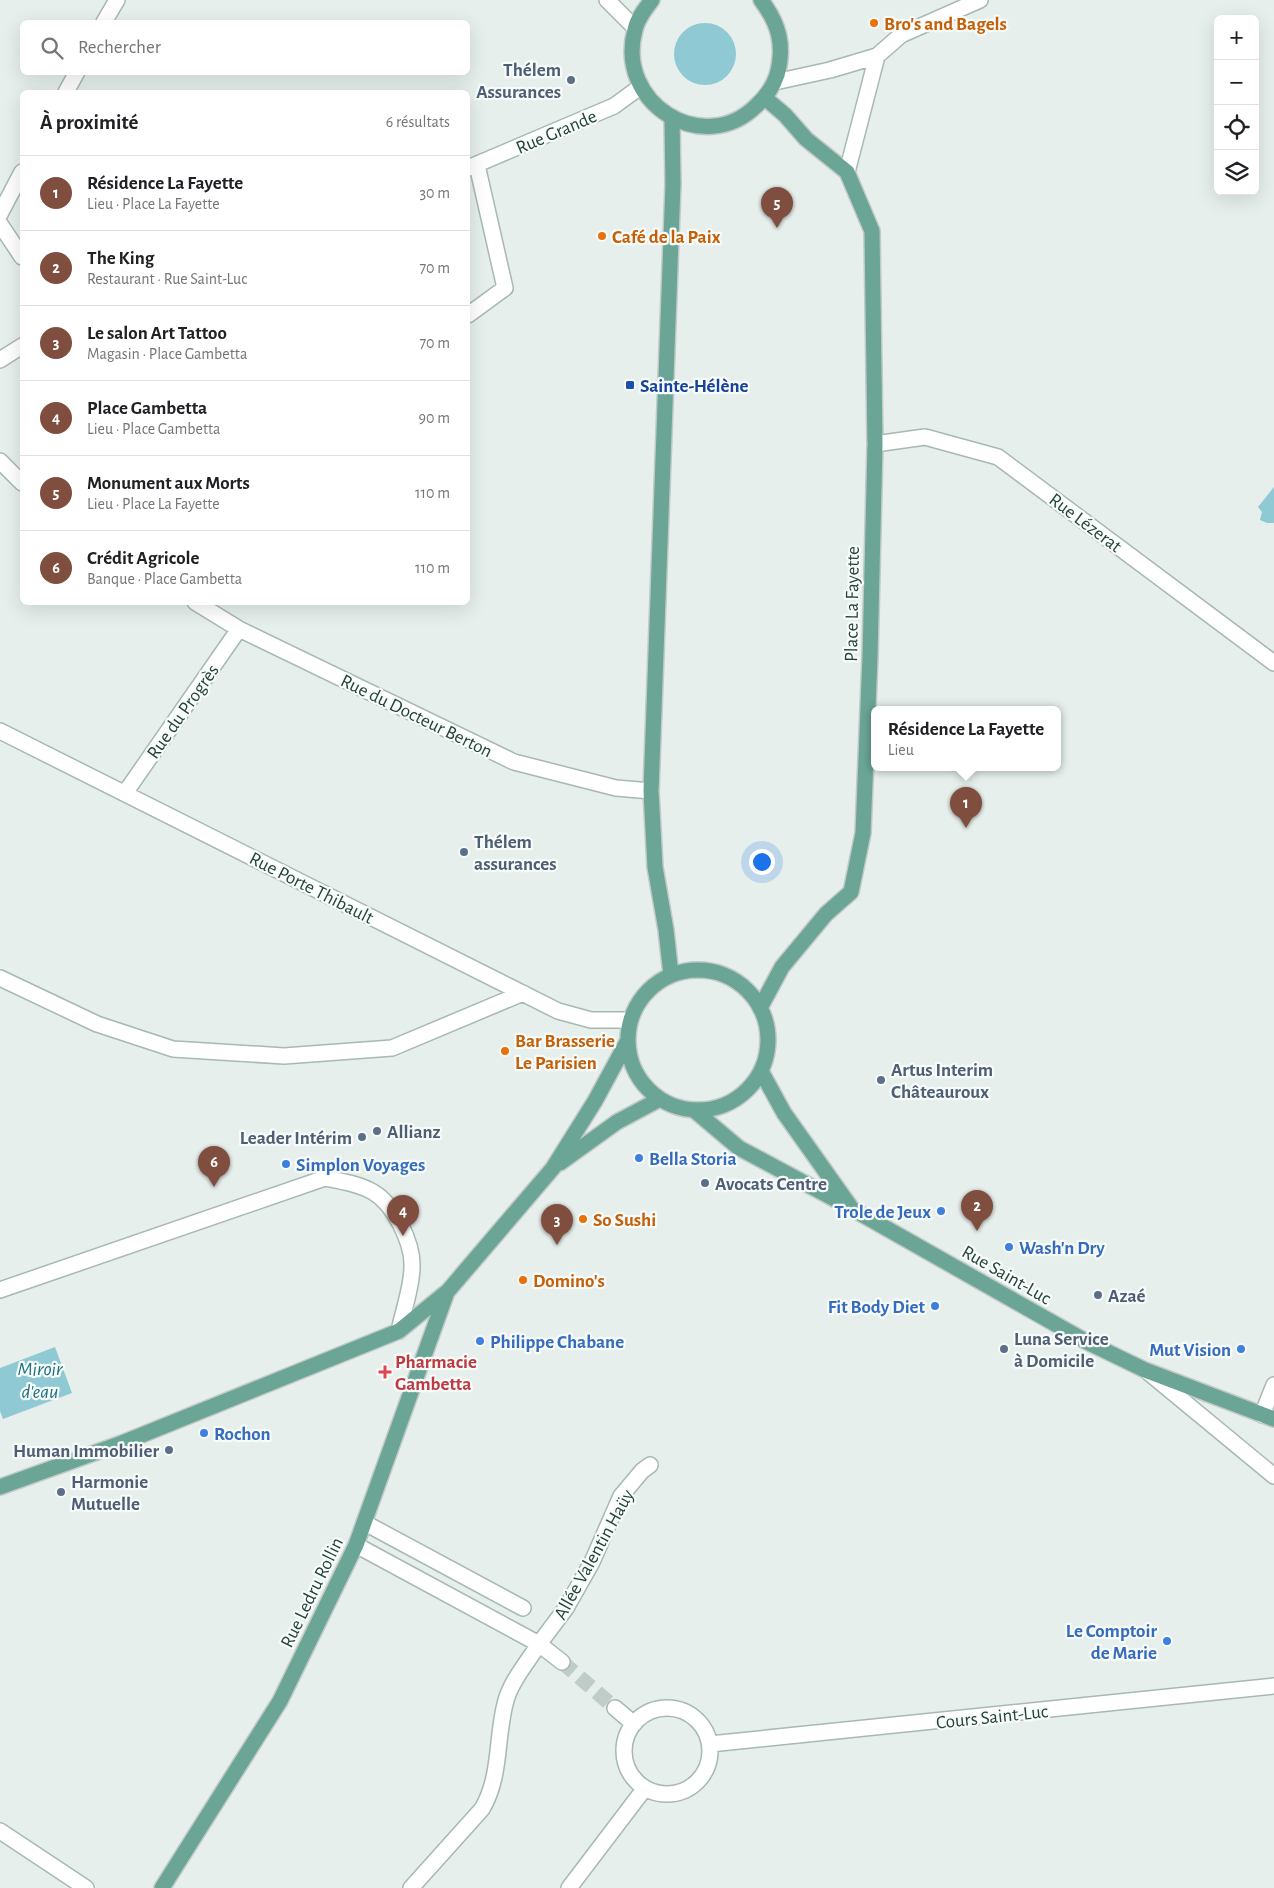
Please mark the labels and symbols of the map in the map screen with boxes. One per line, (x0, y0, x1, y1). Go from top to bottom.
place label: Bro's and Bagels (884, 15, 1007, 34)
marker: Bro's and Bagels (868, 17, 880, 29)
place label: Thélem Assurances (476, 61, 561, 102)
marker: Thélem Assurances (565, 74, 577, 86)
street label: Rue Grande (513, 107, 600, 158)
pin: 5 (761, 187, 793, 228)
place label: Café de la Paix (612, 228, 721, 247)
marker: Café de la Paix (596, 230, 608, 242)
place label: Sainte-Hélène (640, 377, 749, 396)
marker: Sainte-Hélène (624, 379, 636, 391)
street label: Rue Lézerat (1045, 490, 1125, 556)
street label: Place La Fayette (842, 546, 863, 662)
street label: Rue du Progrès (144, 661, 223, 763)
street label: Rue du Docteur Berton (337, 671, 495, 761)
pin: 1 (950, 787, 982, 828)
place label: Thélem assurances (474, 833, 557, 874)
marker: Thélem assurances (458, 846, 470, 858)
street label: Rue Porte Thibault (246, 849, 376, 928)
your location (749, 849, 775, 875)
place label: Bar Brasserie Le Parisien (515, 1032, 615, 1073)
marker: Bar Brasserie Le Parisien (499, 1045, 511, 1057)
place label: Artus Interim Châteauroux (891, 1061, 993, 1102)
marker: Artus Interim Châteauroux (875, 1074, 887, 1086)
place label: Allianz (387, 1123, 441, 1142)
marker: Allianz (371, 1125, 383, 1137)
place label: Leader Intérim (240, 1129, 352, 1148)
marker: Leader Intérim (356, 1131, 368, 1143)
pin: 6 (198, 1146, 230, 1187)
place label: Bella Storia (649, 1150, 737, 1169)
marker: Bella Storia (633, 1152, 645, 1164)
place label: Simplon Voyages (296, 1156, 425, 1175)
marker: Simplon Voyages (280, 1158, 292, 1170)
place label: Avocats Centre (715, 1175, 827, 1194)
marker: Avocats Centre (699, 1177, 711, 1189)
pin: 2 (961, 1190, 993, 1231)
pin: 4 (387, 1195, 419, 1236)
place label: Trole de Jeux (834, 1203, 931, 1222)
pin: 3 (541, 1204, 573, 1245)
marker: Trole de Jeux (935, 1205, 947, 1217)
place label: So Sushi (593, 1211, 656, 1230)
marker: So Sushi (577, 1213, 589, 1225)
place label: Wash'n Dry (1019, 1239, 1105, 1258)
marker: Wash'n Dry (1003, 1241, 1015, 1253)
street label: Rue Saint-Luc (958, 1242, 1054, 1308)
place label: Domino's (533, 1272, 605, 1291)
marker: Domino's (517, 1274, 529, 1286)
place label: Azaé (1108, 1287, 1146, 1306)
marker: Azaé (1092, 1289, 1104, 1301)
place label: Fit Body Diet (828, 1298, 926, 1317)
marker: Fit Body Diet (929, 1300, 941, 1312)
place label: Luna Service à Domicile (1014, 1330, 1109, 1371)
place label: Philippe Chabane (490, 1333, 624, 1352)
marker: Philippe Chabane (474, 1335, 486, 1347)
place label: Mut Vision (1149, 1341, 1231, 1360)
marker: Luna Service à Domicile (998, 1343, 1010, 1355)
marker: Mut Vision (1235, 1343, 1247, 1355)
place label: Pharmacie Gambetta (395, 1353, 477, 1394)
water label: Miroir d'eau (18, 1359, 63, 1402)
marker: Pharmacie Gambetta (379, 1366, 391, 1378)
place label: Rochon (214, 1425, 271, 1444)
marker: Rochon (198, 1427, 210, 1439)
place label: Human Immobilier (13, 1442, 159, 1461)
marker: Human Immobilier (163, 1444, 175, 1456)
place label: Harmonie Mutuelle (71, 1473, 148, 1514)
marker: Harmonie Mutuelle (55, 1486, 67, 1498)
street label: Allée Valentin Haüy (551, 1487, 638, 1623)
street label: Rue Ledru Rollin (278, 1535, 347, 1651)
place label: Le Comptoir de Marie (1066, 1622, 1157, 1663)
marker: Le Comptoir de Marie (1161, 1635, 1173, 1647)
street label: Cours Saint-Luc (935, 1702, 1049, 1733)

